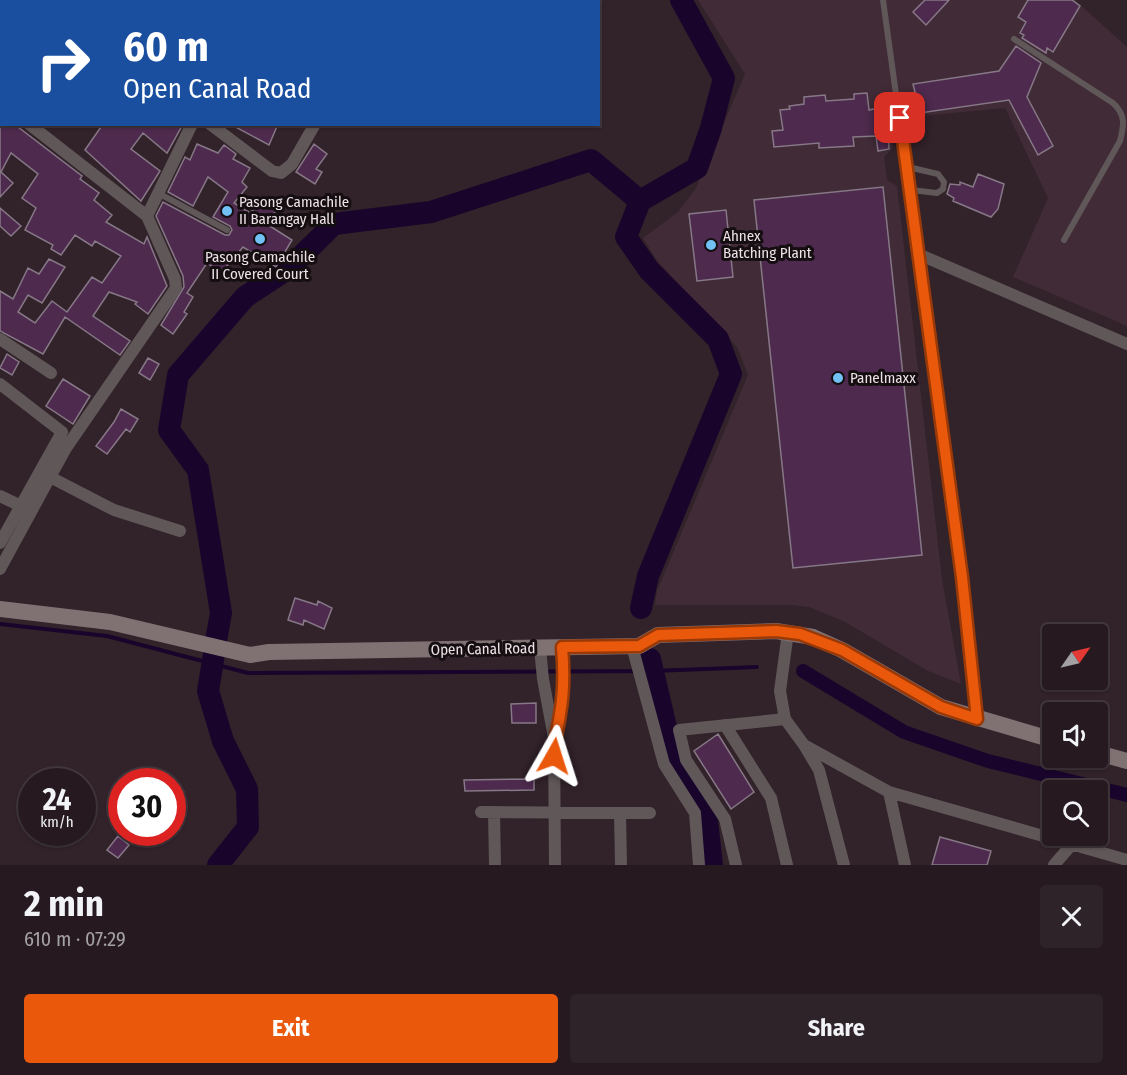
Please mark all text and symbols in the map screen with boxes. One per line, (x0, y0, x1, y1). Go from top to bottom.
text: 60 m (123, 22, 209, 72)
icon: right (24, 24, 102, 102)
text: Open Canal Road (123, 73, 312, 105)
pin (874, 92, 925, 143)
icon: arrive (883, 101, 916, 134)
place label: Pasong Camachile II Barangay Hall (239, 193, 349, 228)
marker: Pasong Camachile II Barangay Hall (220, 204, 234, 218)
place label: Ahnex Batching Plant (723, 227, 812, 262)
marker: Pasong Camachile II Covered Court (253, 232, 267, 246)
marker: Ahnex Batching Plant (704, 238, 718, 252)
place label: Pasong Camachile II Covered Court (205, 248, 315, 283)
place label: Panelmaxx (850, 369, 916, 387)
marker: Panelmaxx (831, 371, 845, 385)
north arrow (1042, 624, 1108, 690)
map controls (1042, 624, 1108, 846)
street label: Open Canal Road (430, 639, 536, 659)
button: sound (1042, 702, 1108, 768)
position arrow (522, 724, 586, 788)
speed limit sign: 30 (108, 768, 186, 846)
button: search (1042, 780, 1108, 846)
text: 24 (43, 782, 71, 818)
text: km/h (40, 813, 74, 831)
text: 2 min (24, 882, 104, 926)
button: close (1040, 885, 1103, 948)
text: 610 m · 07:29 (24, 927, 126, 951)
button: Exit (24, 994, 558, 1063)
button: Share (570, 994, 1103, 1063)

